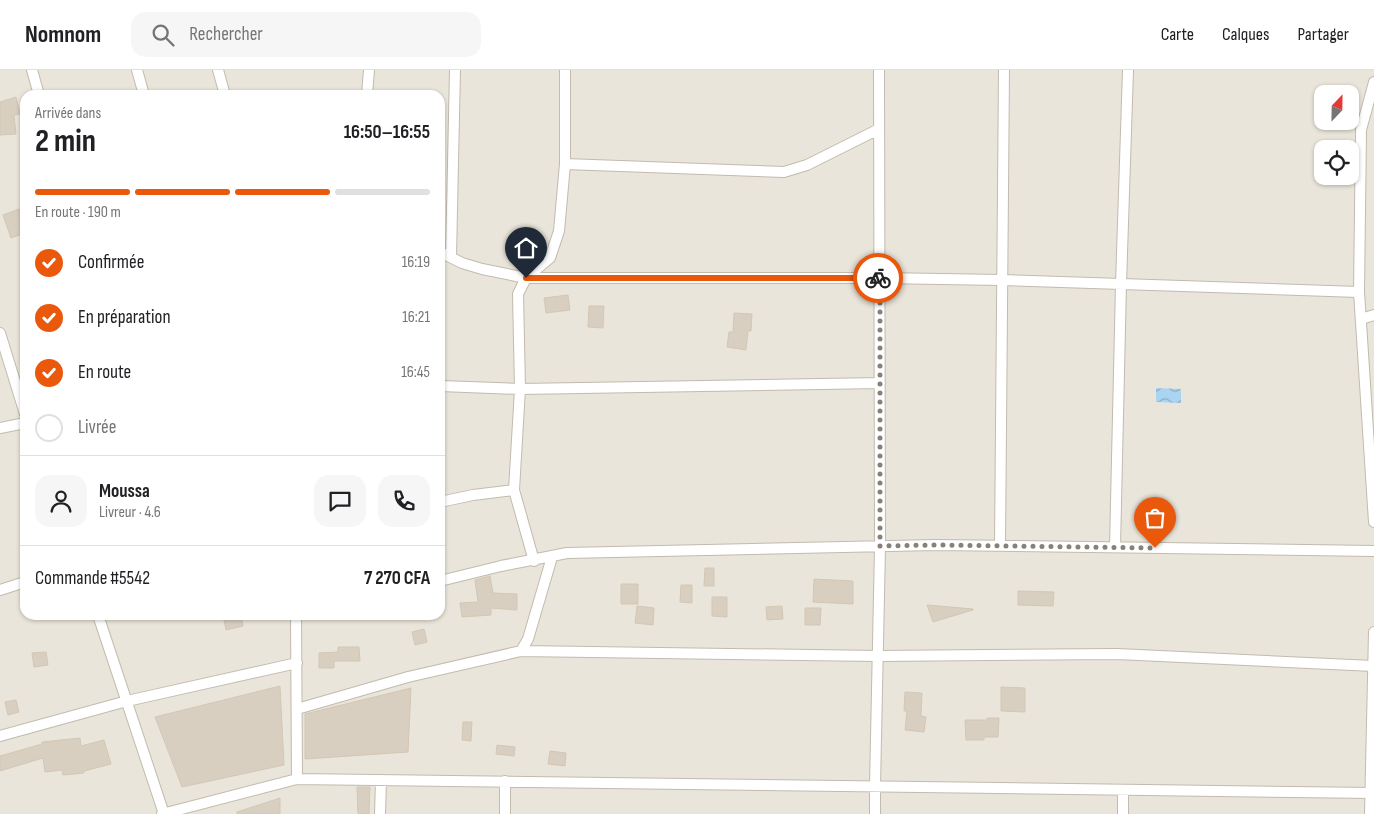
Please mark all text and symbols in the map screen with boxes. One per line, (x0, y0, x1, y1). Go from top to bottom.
search box (131, 12, 481, 57)
text: Nomnom (25, 20, 101, 49)
icon: search (149, 21, 177, 49)
text: Rechercher (189, 23, 263, 46)
text: Carte (1161, 24, 1194, 45)
text: Calques (1222, 24, 1269, 45)
text: Partager (1297, 24, 1349, 45)
north arrow (1314, 85, 1359, 130)
map controls (1314, 85, 1359, 185)
text: Arrivée dans (35, 104, 101, 123)
text: 16:50–16:55 (344, 121, 430, 144)
text: 2 min (35, 122, 96, 161)
button: locate (1314, 140, 1359, 185)
text: En route · 190 m (35, 203, 121, 222)
pin (505, 227, 547, 278)
icon: home (512, 234, 540, 262)
icon: check (35, 249, 63, 277)
text: Confirmée (78, 251, 144, 274)
text: 16:19 (402, 253, 430, 272)
courier (853, 253, 903, 303)
icon: bike (864, 264, 892, 292)
icon: check (35, 304, 63, 332)
text: En préparation (78, 306, 171, 329)
text: 16:21 (402, 308, 430, 327)
icon: check (35, 359, 63, 387)
text: En route (78, 361, 131, 384)
text: 16:45 (401, 363, 430, 382)
text: Livrée (78, 416, 116, 439)
button: person (35, 475, 87, 527)
button: chat (314, 475, 366, 527)
button: phone (378, 475, 430, 527)
text: Moussa (99, 480, 150, 503)
pin (1134, 497, 1176, 548)
text: Livreur · 4.6 (99, 503, 161, 522)
icon: bag (1141, 504, 1169, 532)
text: Commande #5542 (35, 567, 150, 590)
text: 7 270 CFA (364, 567, 430, 590)

